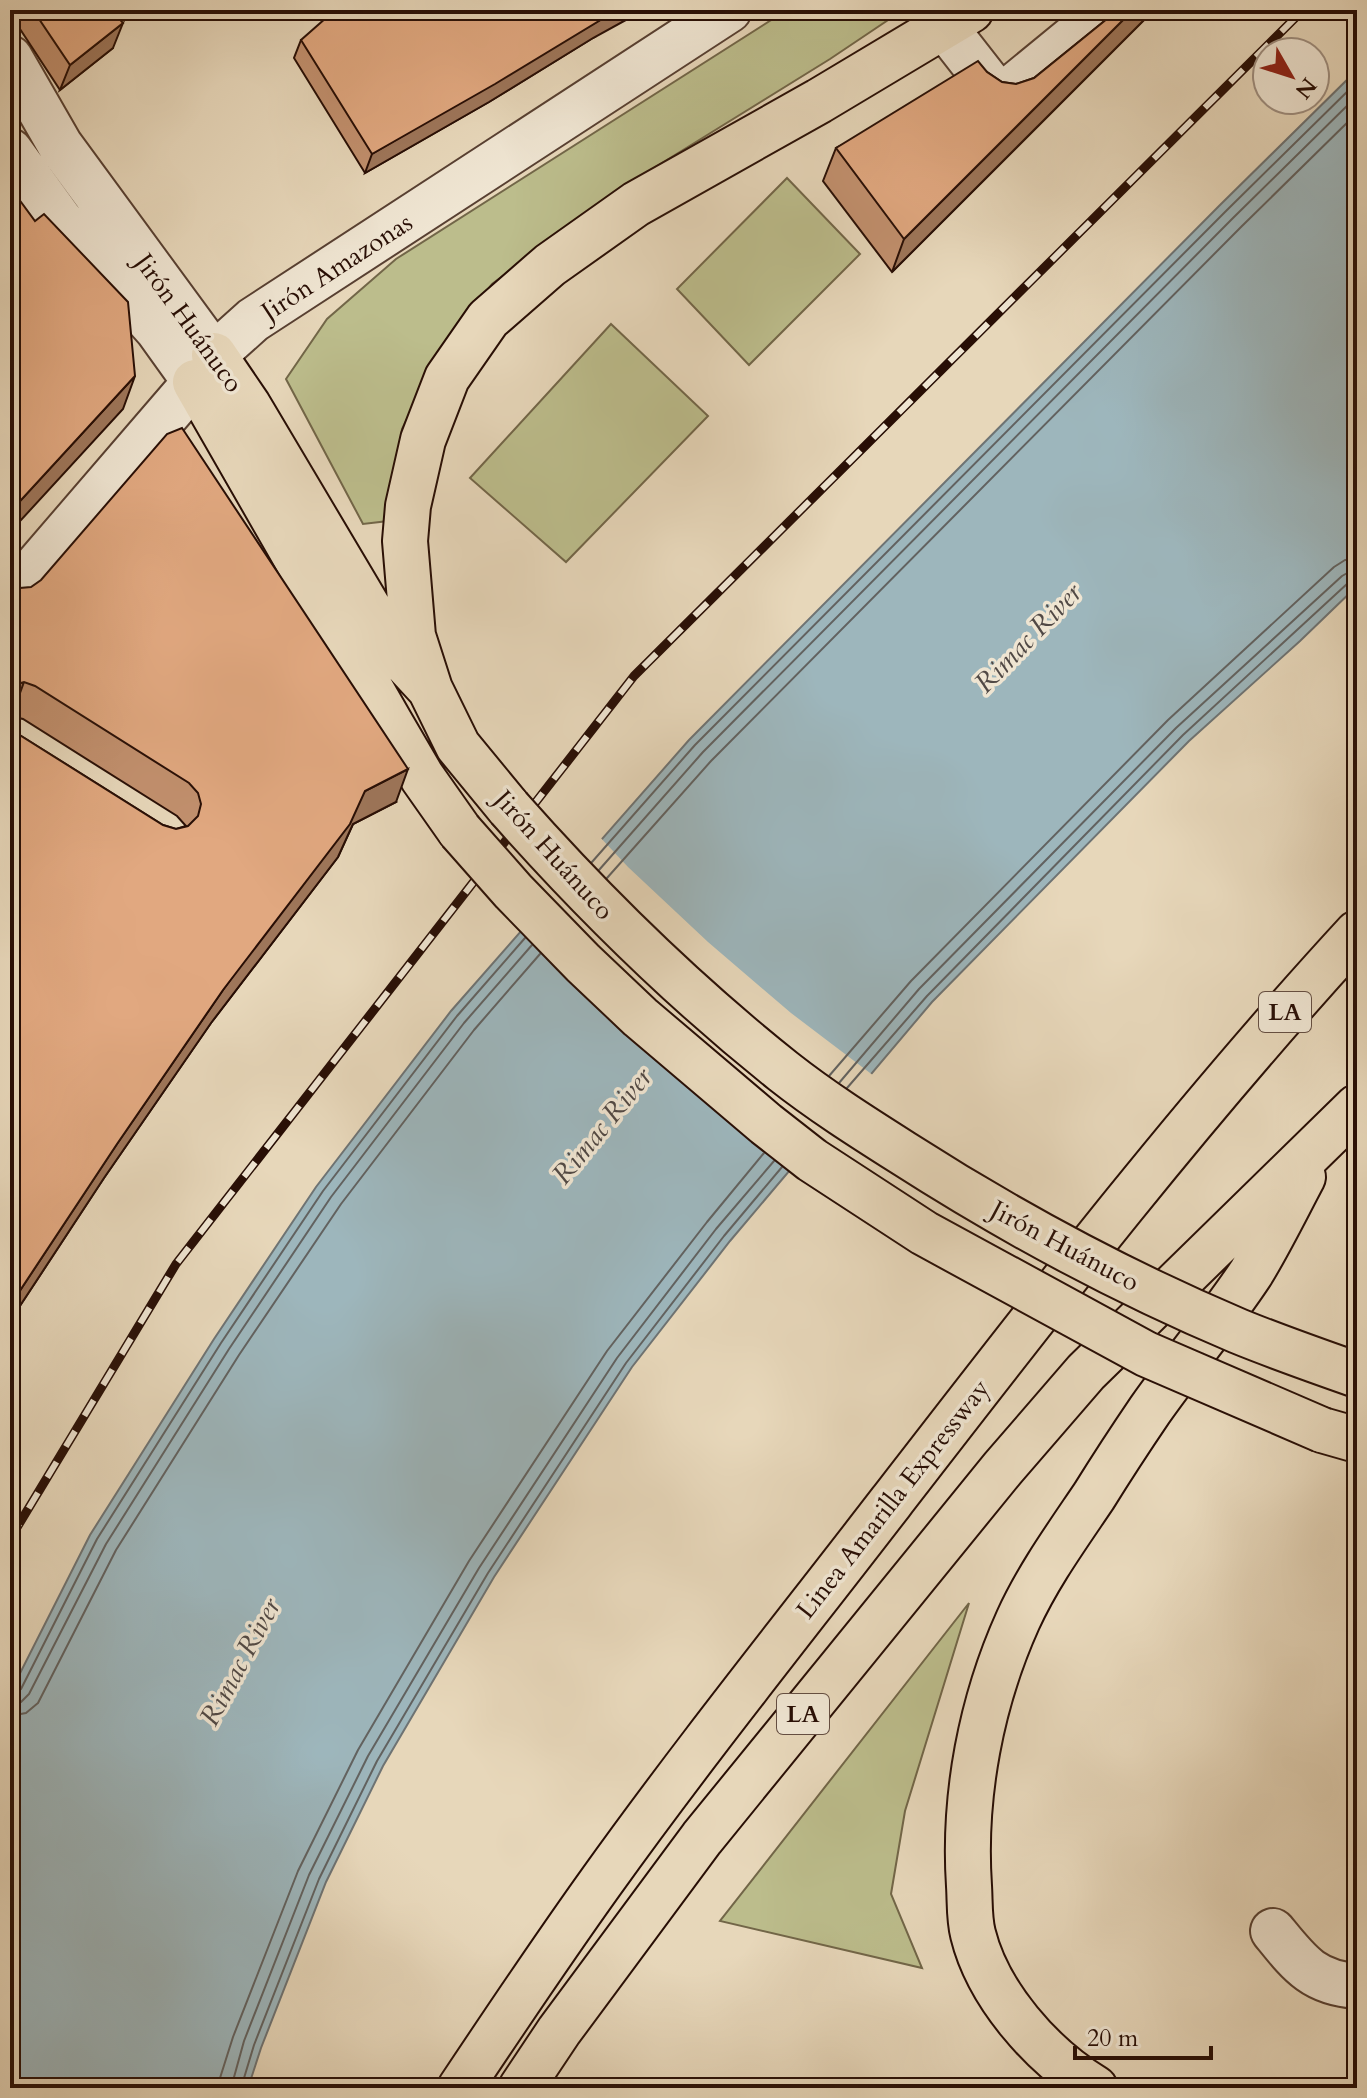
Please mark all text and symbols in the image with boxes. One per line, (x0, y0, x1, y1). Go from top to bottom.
north arrow (1251, 36, 1331, 116)
text: N (1288, 71, 1323, 105)
street label: Jirón Amazonas (251, 205, 419, 331)
street label: Jirón Huánuco (124, 243, 251, 399)
water label: Rimac River (966, 574, 1091, 701)
street label: Jirón Huánuco (484, 780, 622, 928)
road number: LA (1259, 992, 1311, 1032)
water label: Rimac River (543, 1059, 661, 1192)
street label: Jirón Huánuco (981, 1190, 1145, 1300)
street label: Linea Amarilla Expressway (788, 1372, 998, 1626)
water label: Rimac River (190, 1591, 290, 1733)
road number: LA (777, 1694, 829, 1734)
scale bar (1075, 2010, 1211, 2060)
text: 20 m (1087, 2022, 1139, 2055)

